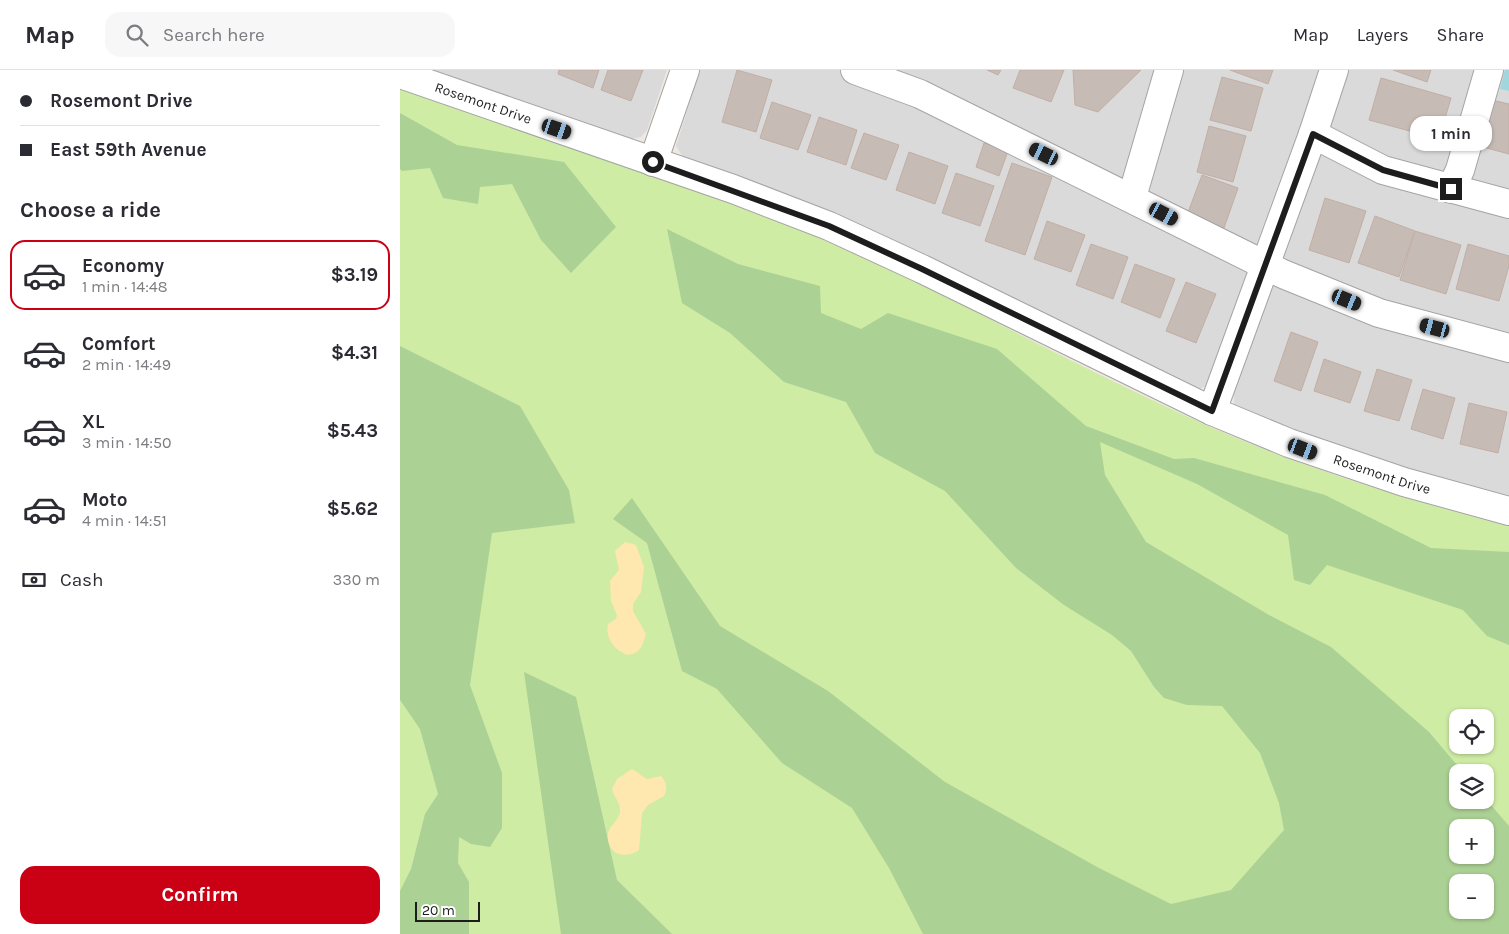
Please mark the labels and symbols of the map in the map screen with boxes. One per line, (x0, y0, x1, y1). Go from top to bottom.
street label: Rosemont Drive (432, 79, 534, 128)
callout: 1 min (1410, 116, 1492, 152)
car (540, 117, 573, 141)
car (1027, 141, 1060, 167)
route start (642, 151, 664, 173)
route end (1440, 178, 1462, 200)
car (1147, 200, 1180, 228)
car (1330, 287, 1363, 313)
car (1418, 317, 1451, 339)
car (1286, 437, 1319, 461)
street label: Rosemont Drive (1331, 451, 1432, 498)
scale bar (415, 899, 480, 922)

